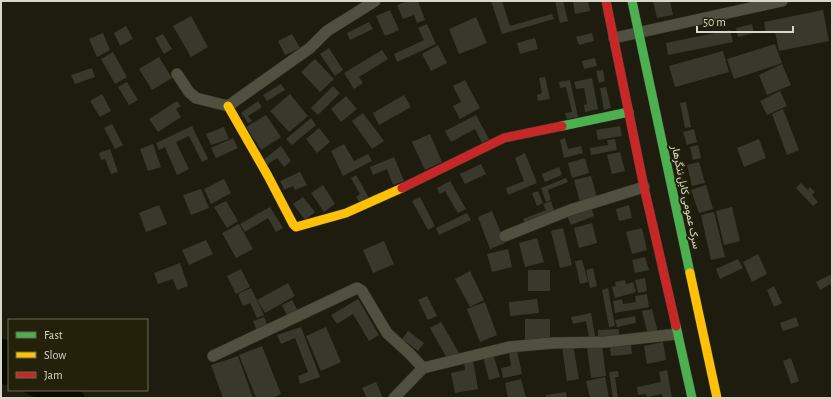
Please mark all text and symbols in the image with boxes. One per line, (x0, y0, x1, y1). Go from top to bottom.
scale bar (697, 8, 793, 34)
text: 50 m (703, 16, 726, 28)
street label: سرک عمومی کابل ننگرهار (668, 143, 702, 250)
legend (8, 319, 148, 391)
text: Fast (44, 329, 63, 341)
text: Slow (44, 349, 66, 361)
text: Jam (44, 369, 63, 381)

